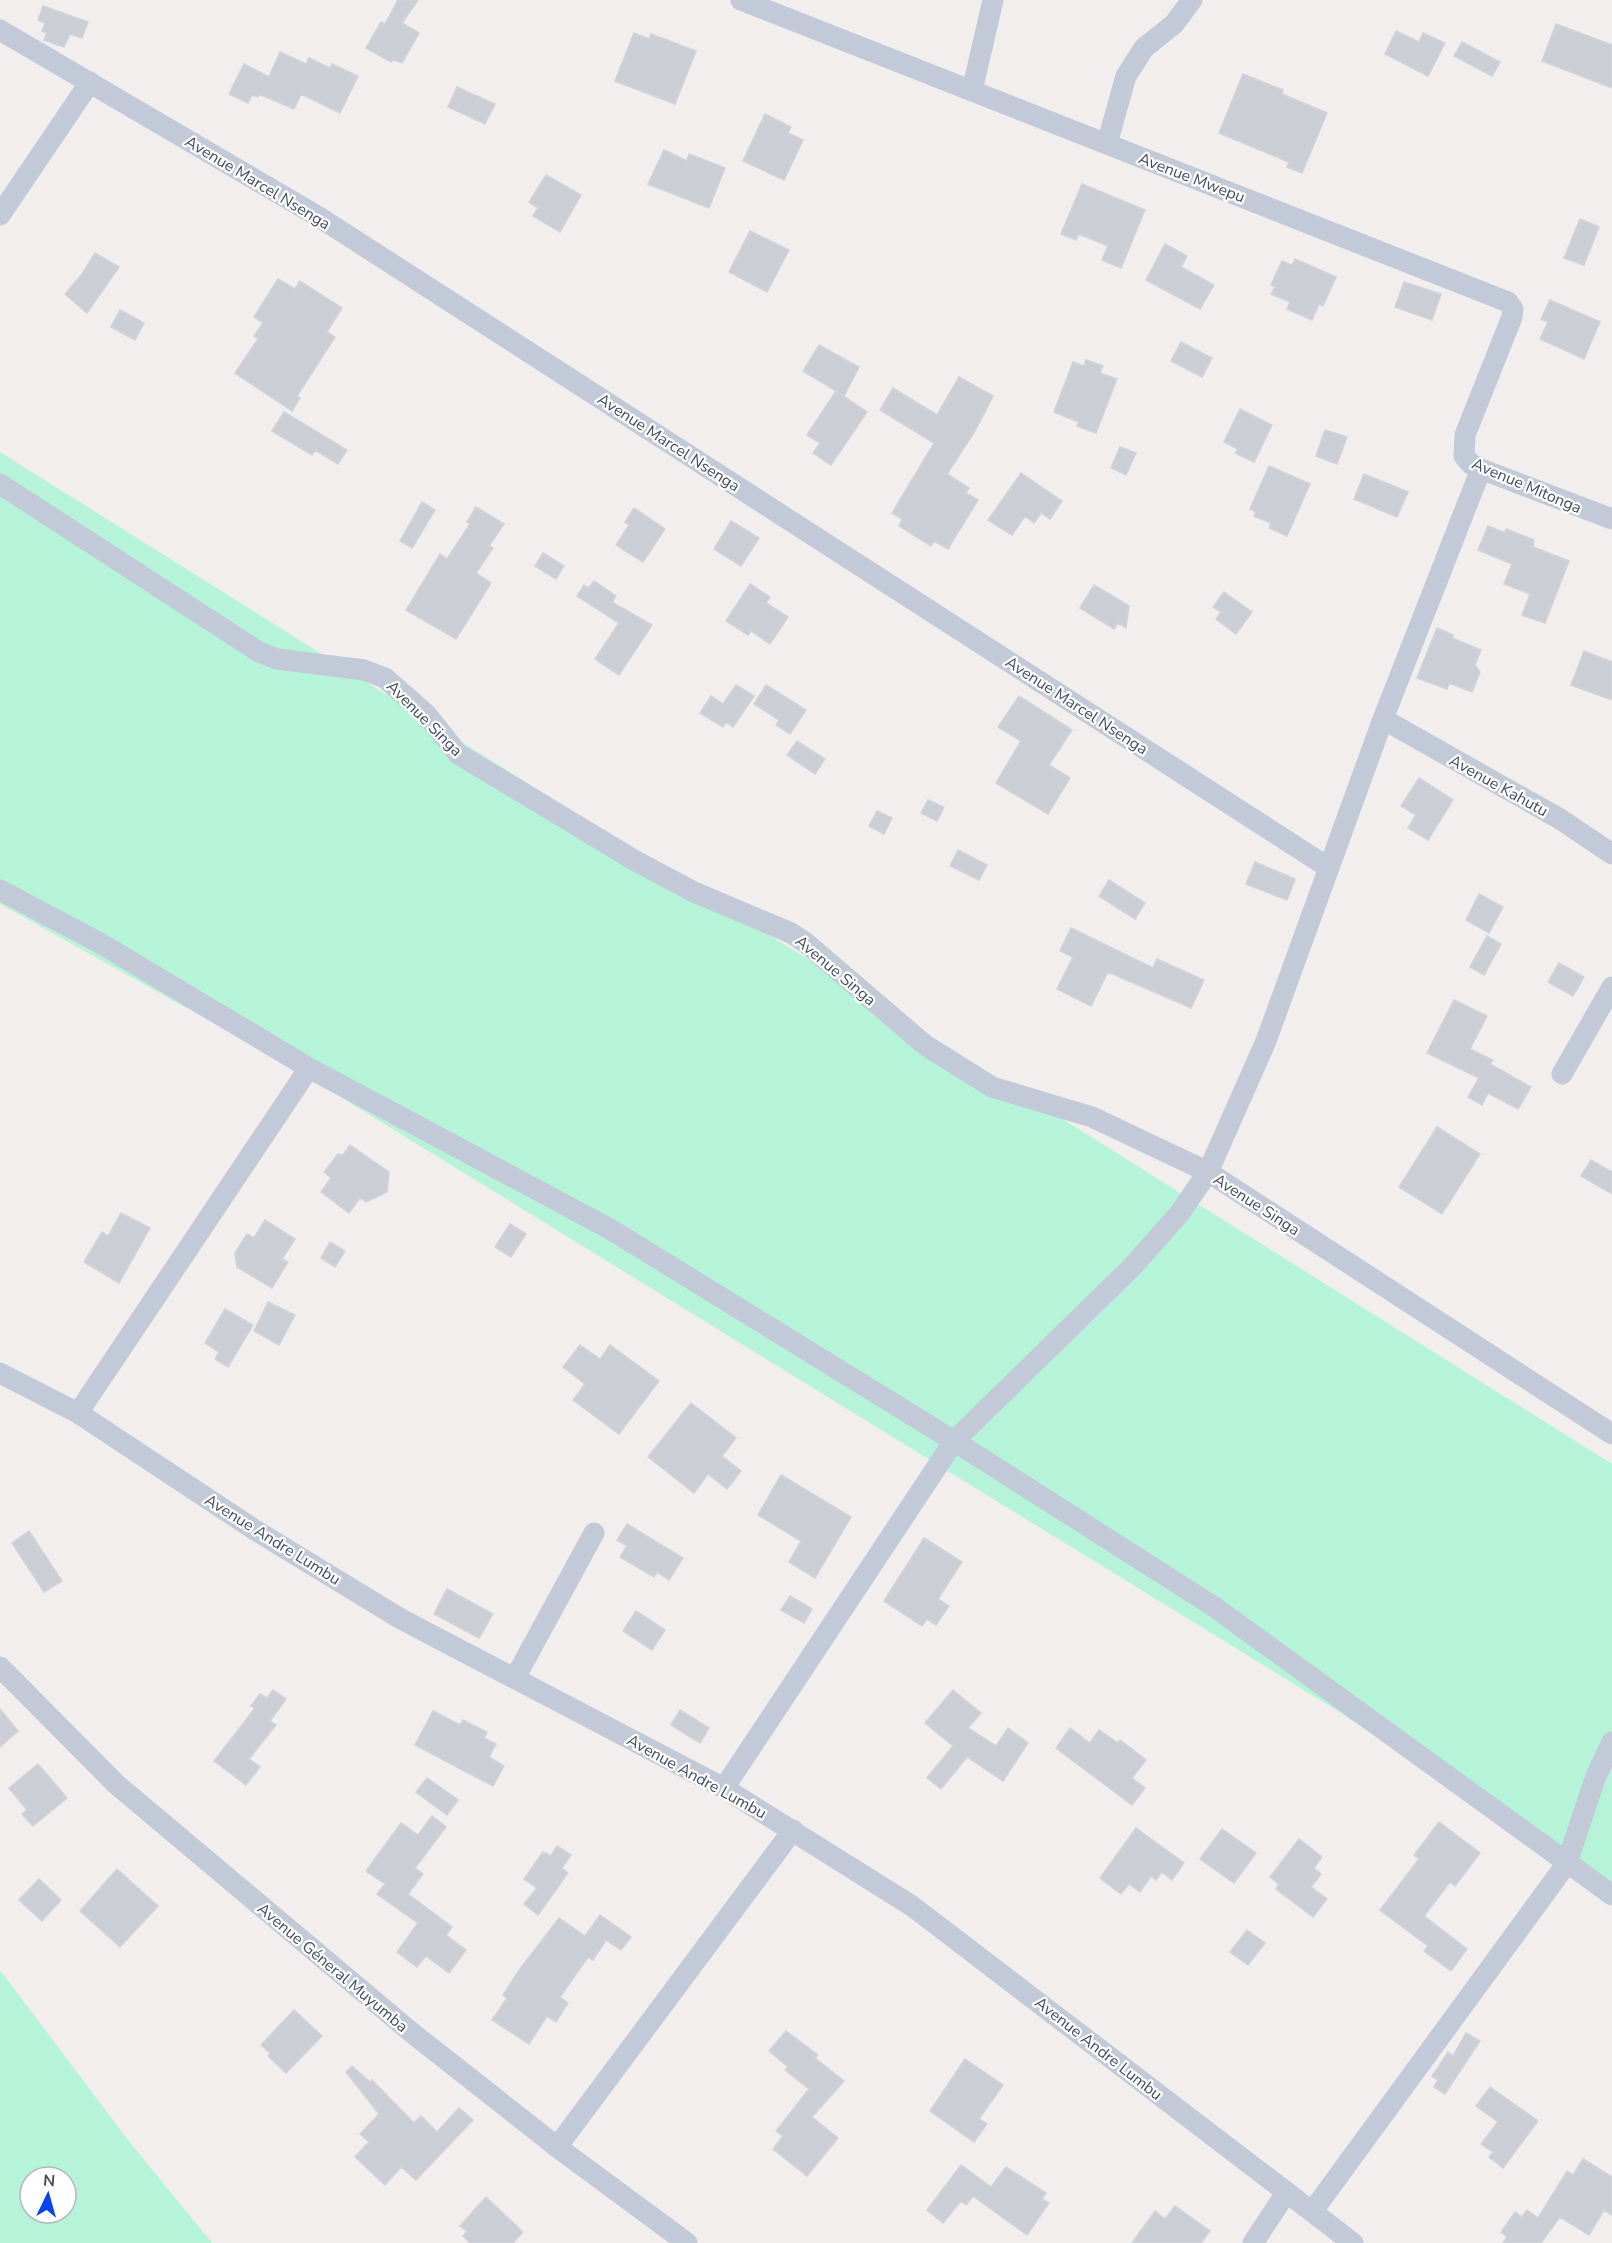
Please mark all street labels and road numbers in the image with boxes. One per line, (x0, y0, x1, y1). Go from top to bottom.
street label: Avenue Marcel Nsenga (181, 131, 334, 235)
street label: Avenue Mwepu (1135, 148, 1248, 208)
street label: Avenue Marcel Nsenga (593, 388, 744, 497)
street label: Avenue Mitonga (1468, 453, 1585, 519)
street label: Avenue Marcel Nsenga (1001, 651, 1152, 760)
street label: Avenue Singa (381, 676, 467, 762)
street label: Avenue Kahutu (1445, 750, 1552, 822)
street label: Avenue Singa (790, 931, 880, 1011)
street label: Avenue Singa (1209, 1169, 1304, 1241)
street label: Avenue Andre Lumbu (200, 1489, 345, 1591)
street label: Avenue Andre Lumbu (623, 1729, 770, 1824)
street label: Avenue Géneral Muyumba (252, 1898, 412, 2037)
street label: Avenue Andre Lumbu (1030, 1992, 1167, 2106)

